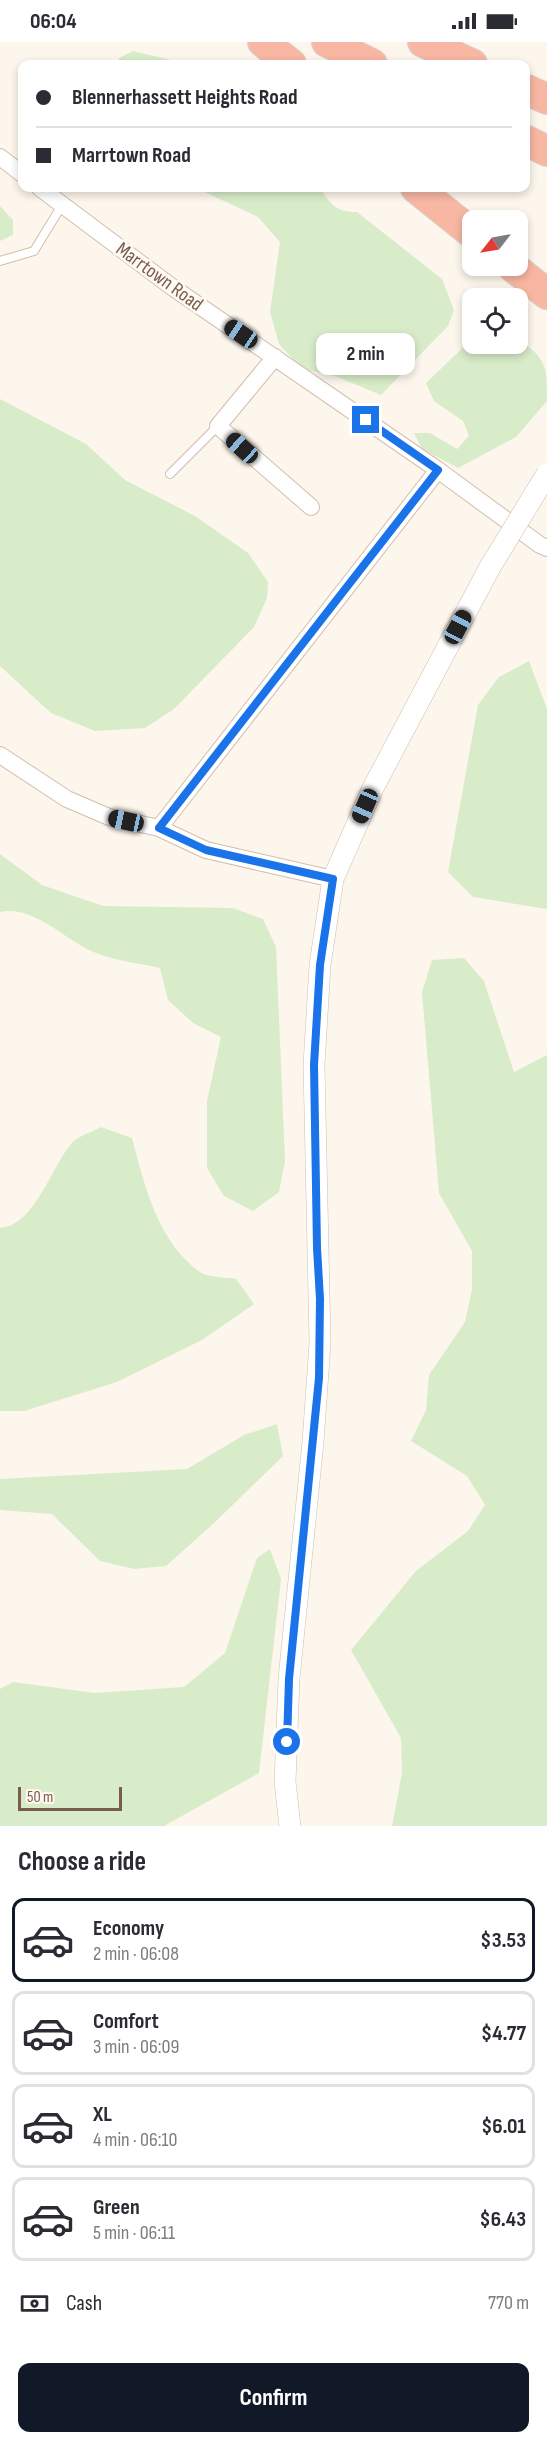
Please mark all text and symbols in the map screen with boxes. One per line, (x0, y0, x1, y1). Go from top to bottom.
text: 06:04 (30, 8, 76, 35)
text: Blennerhassett Heights Road (72, 84, 298, 111)
text: Marrtown Road (72, 142, 191, 169)
north arrow (462, 210, 528, 276)
map controls (462, 210, 528, 354)
street label: Marrtown Road (111, 237, 208, 316)
button: locate (462, 288, 528, 354)
car (221, 316, 261, 352)
callout: 2 min (316, 333, 416, 375)
text: 2 min (346, 342, 385, 366)
route end (352, 406, 379, 433)
car (223, 429, 261, 467)
car (442, 607, 474, 647)
car (349, 786, 381, 826)
car (107, 808, 145, 834)
route start (273, 1728, 300, 1755)
scale bar (18, 1784, 122, 1812)
text: 50 m (27, 1788, 53, 1807)
text: Choose a ride (18, 1846, 146, 1878)
icon: car (21, 1913, 75, 1967)
text: Economy (93, 1915, 164, 1942)
text: $3.53 (480, 1927, 526, 1954)
text: 2 min · 06:08 (93, 1942, 179, 1966)
icon: car (21, 2006, 75, 2060)
text: Comfort (93, 2008, 159, 2035)
text: $4.77 (481, 2020, 526, 2047)
text: 3 min · 06:09 (93, 2035, 179, 2059)
icon: car (21, 2099, 75, 2153)
text: XL (93, 2101, 112, 2128)
text: $6.01 (481, 2113, 526, 2140)
text: 4 min · 06:10 (93, 2128, 177, 2152)
icon: car (21, 2192, 75, 2246)
text: Green (93, 2194, 140, 2221)
text: $6.43 (479, 2206, 526, 2233)
text: 5 min · 06:11 (93, 2221, 175, 2245)
icon: cash (18, 2287, 51, 2320)
text: Cash (66, 2290, 102, 2317)
text: 770 m (488, 2291, 529, 2315)
button: Confirm (18, 2363, 529, 2432)

